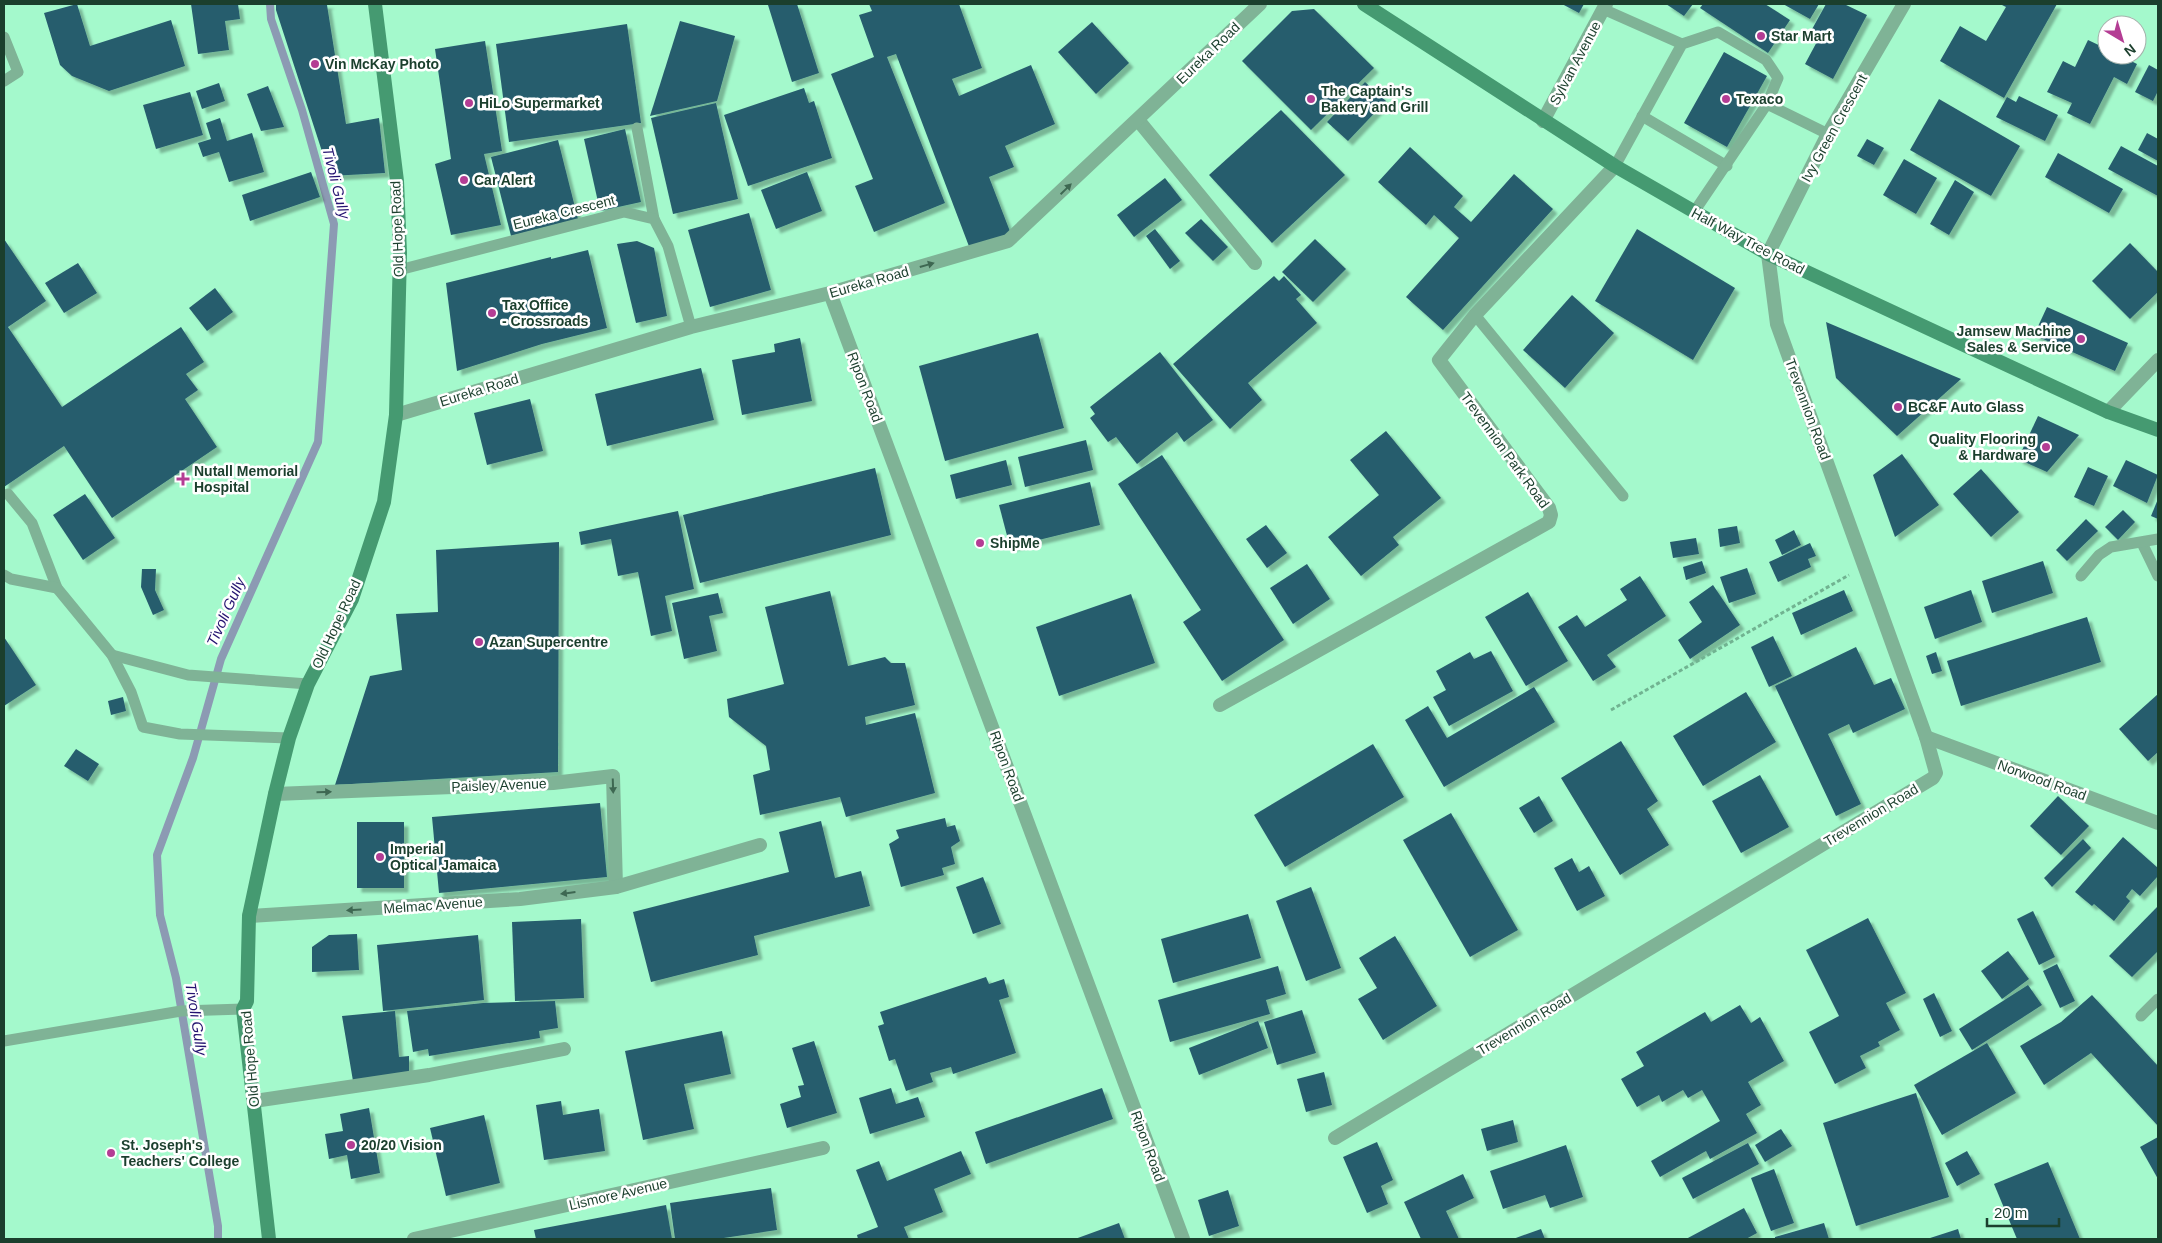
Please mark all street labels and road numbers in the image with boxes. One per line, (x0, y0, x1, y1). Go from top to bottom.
street label: Sylvan Avenue (1546, 18, 1604, 108)
street label: Eureka Road (1173, 19, 1243, 87)
street label: Ivy Green Crescent (1798, 71, 1870, 185)
street label: Old Hope Road (387, 180, 407, 278)
street label: Eureka Crescent (511, 192, 617, 232)
street label: Half Way Tree Road (1689, 204, 1807, 278)
street label: Eureka Road (828, 263, 910, 301)
street label: Ripon Road (844, 350, 886, 424)
street label: Trevennion Road (1782, 356, 1834, 462)
street label: Eureka Road (438, 370, 520, 410)
street label: Trevennion Park Road (1458, 389, 1552, 511)
street label: Old Hope Road (308, 577, 364, 671)
street label: Ripon Road (987, 729, 1027, 803)
street label: Norwood Road (1995, 757, 2089, 803)
street label: Paisley Avenue (451, 775, 547, 795)
street label: Trevennion Road (1821, 781, 1921, 849)
street label: Melmac Avenue (383, 894, 483, 916)
street label: Trevennion Road (1474, 990, 1574, 1058)
street label: Old Hope Road (238, 1010, 262, 1108)
street label: Ripon Road (1128, 1109, 1168, 1183)
street label: Lismore Avenue (567, 1175, 669, 1213)

